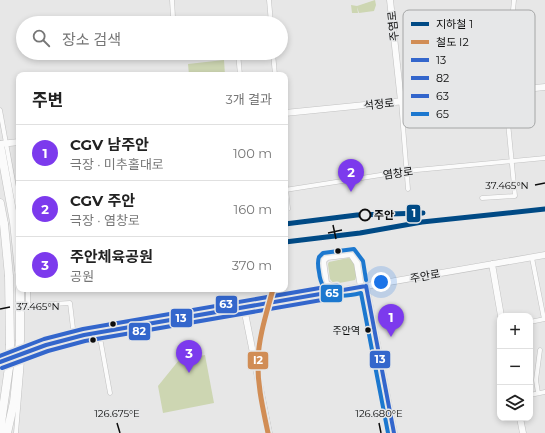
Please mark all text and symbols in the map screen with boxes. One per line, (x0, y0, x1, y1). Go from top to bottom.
street label: 주염로 (384, 10, 402, 42)
legend (403, 10, 535, 128)
search box (16, 16, 288, 60)
text: 지하철 1 (436, 17, 473, 31)
icon: search (30, 27, 52, 49)
text: 장소 검색 (62, 30, 121, 49)
text: 철도 I2 (436, 35, 469, 49)
text: 13 (436, 53, 446, 67)
text: 82 (436, 71, 449, 85)
text: 63 (436, 89, 449, 103)
text: 주변 (32, 90, 63, 110)
text: 3개 결과 (225, 91, 272, 107)
street label: 석정로 (363, 95, 395, 113)
text: 65 (436, 107, 449, 121)
text: CGV 남주안 (70, 135, 149, 154)
text: 1 (42, 145, 48, 161)
text: 100 m (233, 145, 272, 161)
text: 극장 · 미추홀대로 (70, 156, 164, 172)
pin: 2 (338, 159, 364, 192)
street label: 염창로 (382, 164, 414, 182)
text: 37.465°N (485, 179, 529, 192)
text: CGV 주안 (70, 191, 135, 210)
text: 2 (41, 201, 49, 217)
text: 160 m (234, 201, 272, 217)
line badge: 1 (406, 204, 421, 223)
text: 1 (412, 206, 416, 220)
marker: 주안 (358, 208, 372, 222)
place label: 주안 (374, 208, 394, 222)
text: 극장 · 염창로 (70, 212, 140, 228)
unlabelled marker (333, 246, 343, 256)
text: 주안체육공원 (70, 247, 153, 266)
text: 3 (41, 257, 49, 273)
text: 370 m (232, 257, 272, 273)
street label: 주안로 (409, 266, 441, 286)
text: 공원 (70, 268, 94, 284)
your location (371, 272, 391, 292)
line badge: 65 (320, 284, 343, 303)
text: 65 (325, 286, 339, 300)
line badge: 63 (215, 295, 238, 314)
text: 63 (219, 297, 233, 311)
text: 37.465°N (16, 300, 60, 313)
pin: 1 (378, 304, 404, 337)
line badge: 13 (170, 308, 193, 328)
text: 13 (176, 311, 187, 325)
map controls (497, 313, 533, 421)
button: + (497, 313, 533, 349)
unlabelled marker (108, 319, 118, 329)
line badge: 82 (128, 322, 151, 341)
text: 82 (132, 324, 146, 338)
place label: 주안역 (332, 324, 360, 337)
marker: 주안역 (363, 325, 373, 335)
unlabelled marker (88, 335, 98, 345)
pin: 3 (176, 340, 202, 373)
button: − (497, 349, 533, 385)
line badge: 13 (369, 350, 391, 369)
line badge: I2 (247, 351, 269, 370)
text: 13 (375, 352, 386, 366)
text: I2 (253, 353, 264, 367)
button: layers (497, 385, 533, 421)
text: 126.675°E (94, 407, 140, 420)
text: 126.680°E (355, 407, 403, 420)

